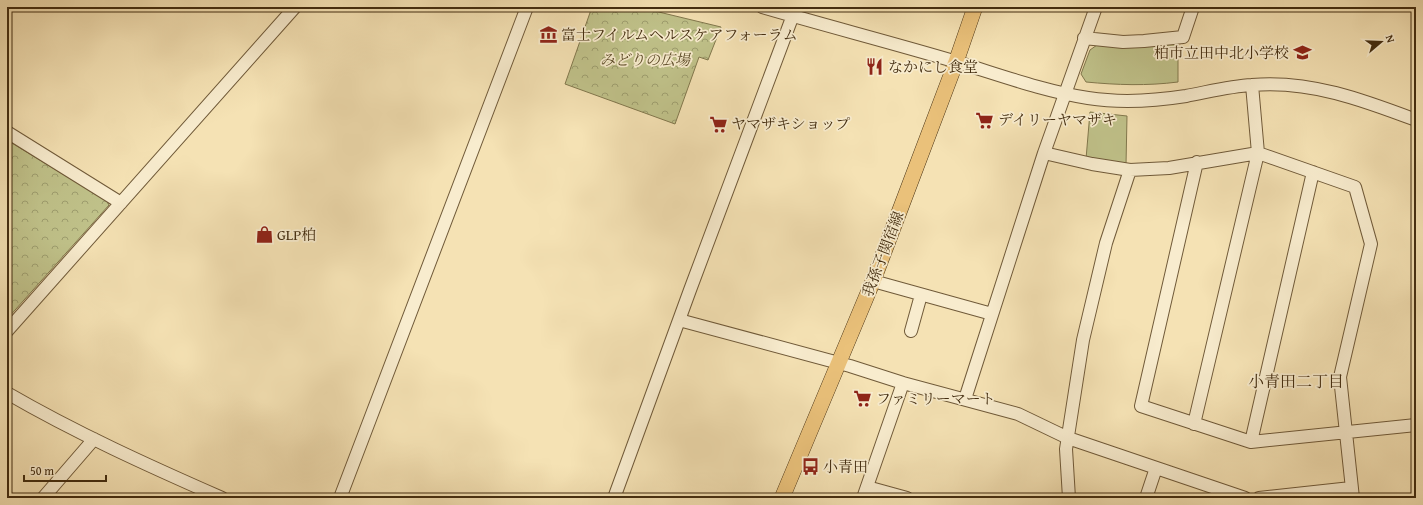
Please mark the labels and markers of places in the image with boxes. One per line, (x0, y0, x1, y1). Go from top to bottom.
place label: 富士フイルムヘルスケアフォーラム (561, 24, 798, 45)
museum icon: 富士フイルムヘルスケアフォーラム (538, 25, 558, 45)
place label: 柏市立田中北小学校 (1154, 42, 1289, 63)
school or university icon: 柏市立田中北小学校 (1292, 43, 1312, 63)
place label: なかにし食堂 (888, 56, 978, 77)
restaurant icon: なかにし食堂 (865, 57, 885, 77)
place label: デイリーヤマザキ (998, 109, 1117, 130)
supermarket icon: デイリーヤマザキ (975, 110, 995, 130)
place label: ヤマザキショップ (731, 113, 851, 134)
supermarket icon: ヤマザキショップ (708, 114, 728, 134)
place label: GLP柏 (277, 224, 316, 245)
shop icon: GLP柏 (254, 225, 274, 245)
place label: ファミリーマート (876, 388, 996, 409)
supermarket icon: ファミリーマート (853, 389, 873, 409)
place label: 小青田 (823, 456, 868, 477)
bus stop icon: 小青田 (800, 457, 820, 477)

